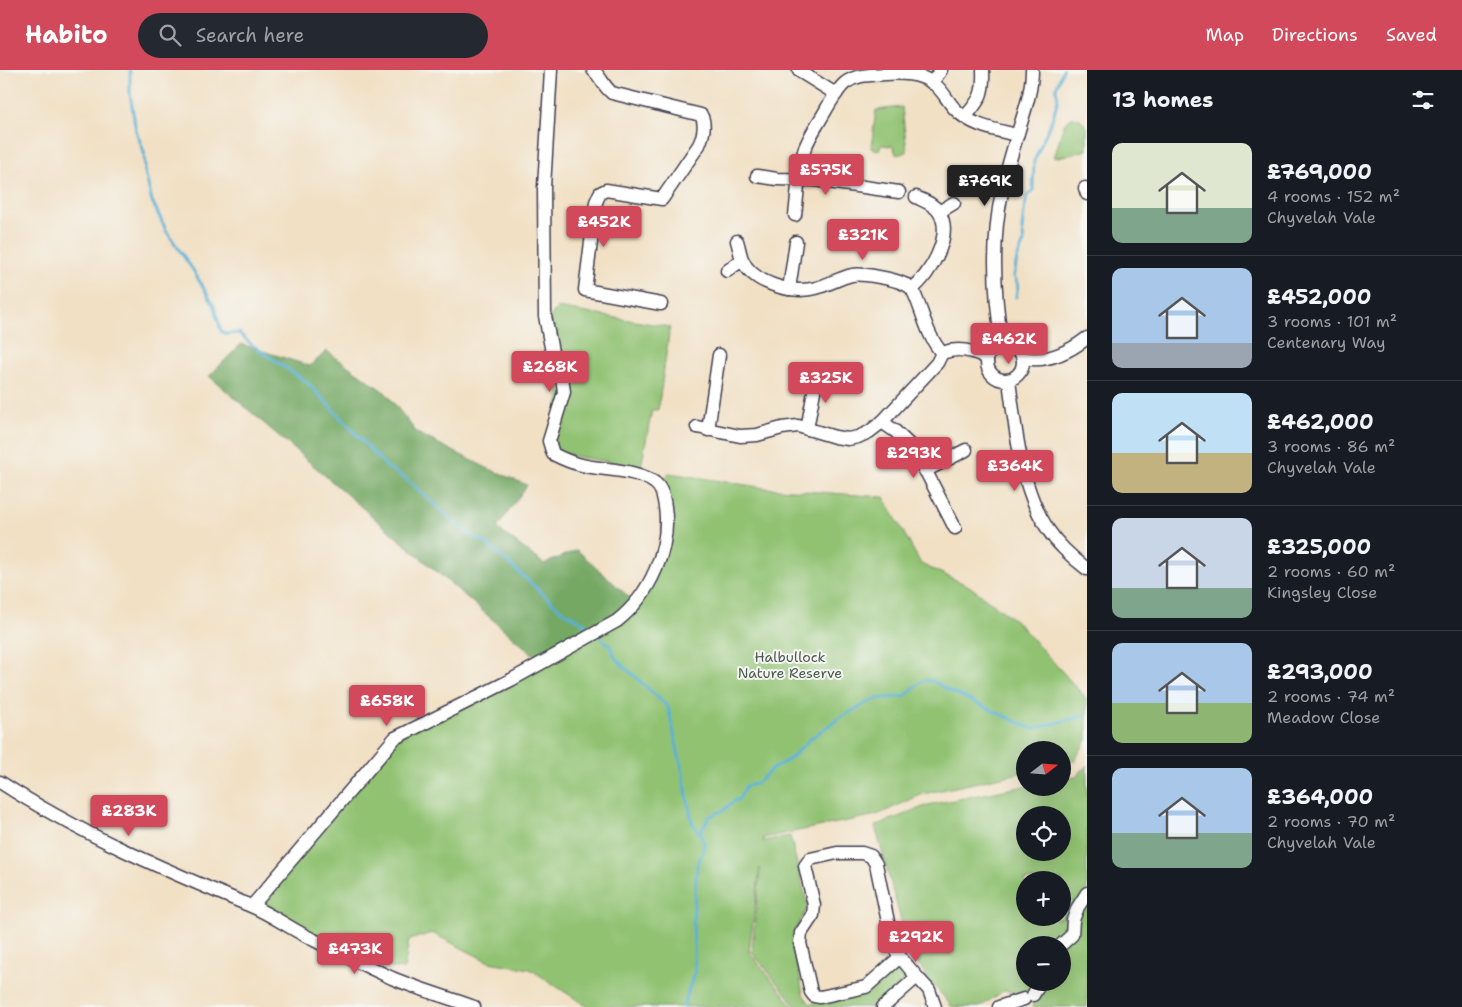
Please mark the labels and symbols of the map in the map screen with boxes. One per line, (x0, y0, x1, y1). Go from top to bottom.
pin: £575K (791, 154, 861, 196)
pin: £769K (950, 164, 1020, 207)
pin: £452K (569, 206, 639, 248)
pin: £321K (828, 218, 898, 261)
pin: £462K (974, 322, 1044, 365)
pin: £268K (515, 350, 585, 393)
pin: £325K (791, 362, 861, 404)
pin: £293K (879, 436, 949, 479)
pin: £364K (980, 450, 1050, 492)
park label: Halbullock Nature Reserve (738, 648, 842, 682)
pin: £658K (352, 684, 422, 727)
north arrow (1016, 741, 1071, 796)
pin: £283K (94, 794, 164, 837)
pin: £292K (881, 920, 951, 963)
pin: £473K (320, 932, 390, 975)

